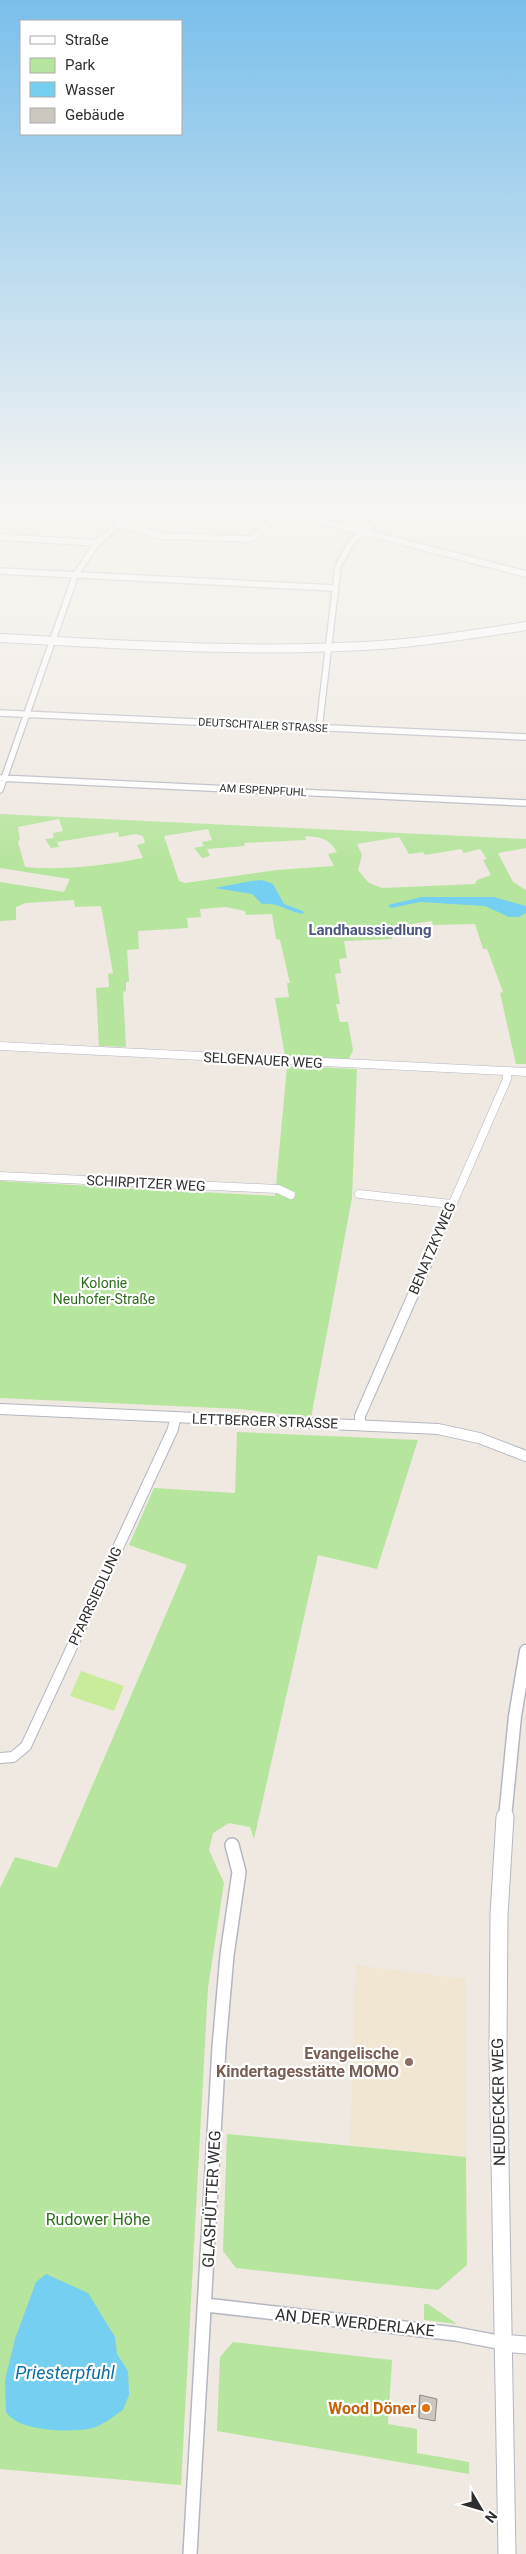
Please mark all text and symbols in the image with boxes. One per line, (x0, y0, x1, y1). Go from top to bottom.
legend (20, 20, 182, 135)
text: Straße (65, 31, 109, 49)
text: Park (65, 56, 96, 74)
text: Wasser (65, 81, 115, 99)
text: Gebäude (65, 106, 124, 124)
street label: DEUTSCHTALER STRASSE (198, 716, 328, 735)
street label: AM ESPENPFUHL (219, 782, 307, 799)
district label: Landhaussiedlung (308, 921, 432, 939)
street label: SELGENAUER WEG (203, 1049, 323, 1071)
street label: SCHIRPITZER WEG (86, 1172, 206, 1194)
street label: BENATZKYWEG (405, 1199, 459, 1297)
park label: Kolonie Neuhofer-Straße (53, 1275, 155, 1307)
street label: LETTBERGER STRASSE (192, 1410, 338, 1432)
street label: PFARRSIEDLUNG (65, 1544, 125, 1648)
street label: NEUDECKER WEG (488, 2038, 509, 2166)
place label: Evangelische Kindertagesstätte MOMO (216, 2044, 399, 2081)
marker: Evangelische Kindertagesstätte MOMO (403, 2056, 415, 2068)
street label: GLASHÜTTER WEG (198, 2130, 225, 2268)
park label: Rudower Höhe (46, 2210, 150, 2229)
street label: AN DER WERDERLAKE (274, 2305, 436, 2340)
water label: Priesterpfuhl (15, 2362, 116, 2383)
place label: Wood Döner (328, 2399, 416, 2418)
marker: Wood Döner (420, 2402, 432, 2414)
north arrow (456, 2484, 506, 2534)
text: N (482, 2508, 501, 2526)

